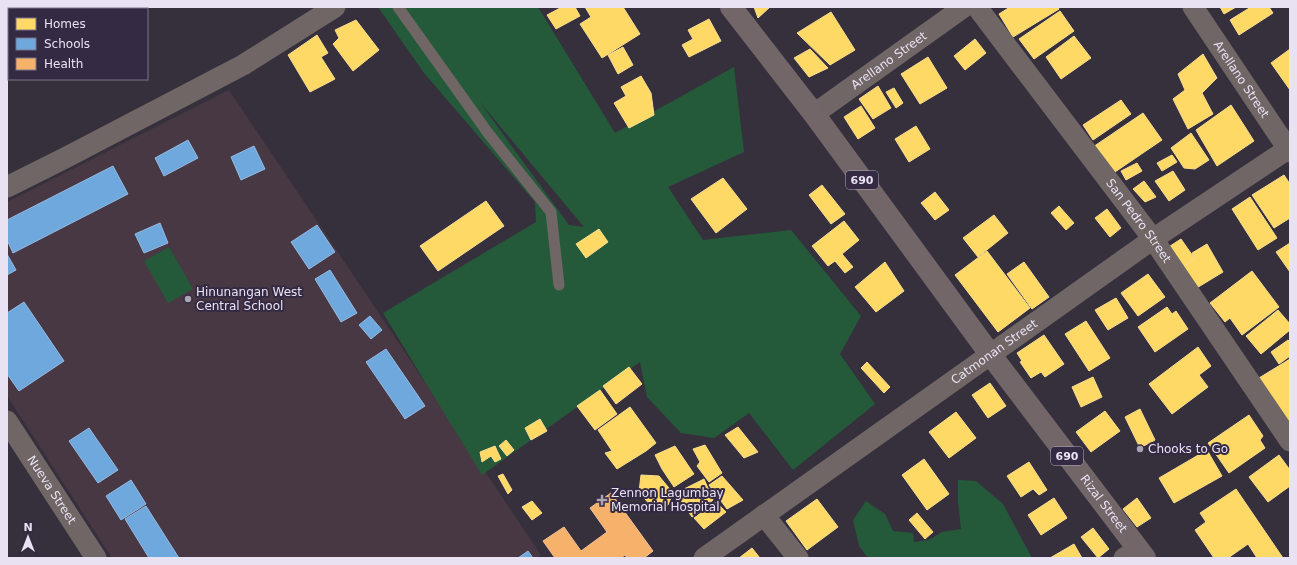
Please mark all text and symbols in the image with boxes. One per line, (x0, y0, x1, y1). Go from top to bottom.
legend (8, 8, 148, 80)
text: Homes (44, 17, 86, 31)
street label: Arellano Street (848, 29, 930, 92)
text: Schools (44, 37, 90, 51)
street label: Arellano Street (1211, 38, 1272, 121)
text: Health (44, 57, 83, 71)
road number: 690 (846, 171, 878, 189)
street label: San Pedro Street (1103, 176, 1174, 266)
place label: Hinunangan West Central School (196, 285, 302, 313)
marker: Hinunangan West Central School (183, 294, 193, 304)
street label: Catmonan Street (948, 316, 1040, 387)
place label: Chooks to Go (1148, 442, 1228, 456)
marker: Chooks to Go (1135, 444, 1145, 454)
road number: 690 (1051, 447, 1083, 465)
street label: Nueva Street (25, 452, 79, 526)
street label: Rizal Street (1077, 472, 1130, 536)
place label: Zennon Lagumbay Memorial Hospital (611, 486, 724, 514)
marker: Zennon Lagumbay Memorial Hospital (596, 494, 608, 506)
north arrow (8, 517, 48, 557)

